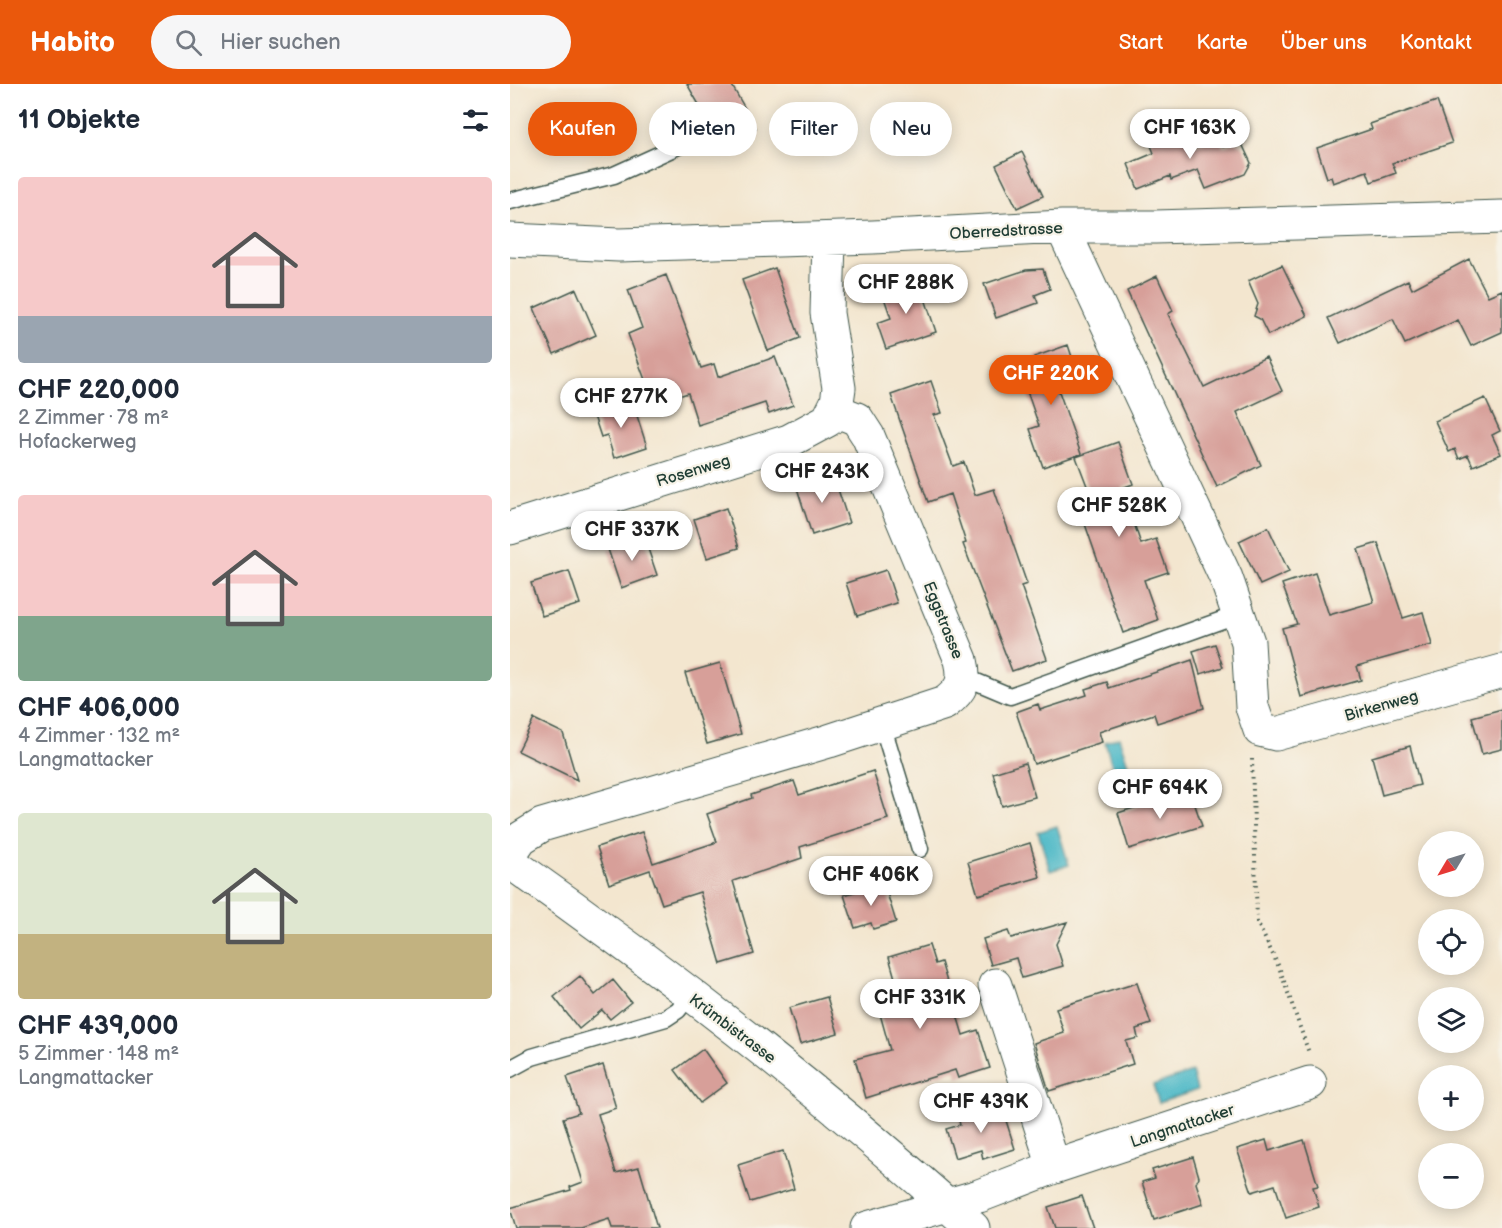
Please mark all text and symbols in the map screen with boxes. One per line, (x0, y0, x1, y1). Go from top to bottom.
search box (151, 15, 571, 69)
text: Habito (30, 26, 115, 59)
icon: search (172, 26, 205, 59)
text: Hier suchen (220, 29, 341, 56)
text: Start (1119, 30, 1163, 55)
text: Karte (1196, 30, 1248, 55)
text: Über uns (1281, 30, 1367, 55)
text: Kontakt (1400, 30, 1472, 55)
chip: Kaufen (528, 102, 637, 156)
chip: Mieten (649, 102, 757, 156)
chip: Filter (769, 102, 858, 156)
chip: Neu (870, 102, 952, 156)
icon: filters (459, 104, 492, 137)
text: 11 Objekte (18, 105, 140, 136)
pin: CHF 163K (1128, 109, 1252, 160)
text: CHF 163K (1144, 116, 1236, 140)
icon: home (201, 216, 309, 324)
street label: Oberredstrasse (949, 219, 1064, 244)
pin: CHF 288K (844, 264, 968, 315)
text: CHF 288K (858, 271, 954, 295)
pin: CHF 220K (989, 355, 1113, 406)
text: CHF 220K (1003, 362, 1099, 386)
text: CHF 220,000 (18, 375, 180, 406)
pin: CHF 277K (559, 378, 683, 429)
text: CHF 277K (574, 385, 668, 409)
text: 2 Zimmer · 78 m² (18, 406, 169, 430)
text: Hofackerweg (18, 430, 137, 454)
street label: Rosenweg (654, 451, 733, 492)
pin: CHF 243K (760, 453, 884, 504)
text: CHF 243K (775, 460, 869, 484)
pin: CHF 528K (1057, 487, 1181, 538)
text: CHF 528K (1071, 494, 1167, 518)
pin: CHF 337K (570, 511, 694, 562)
text: CHF 337K (585, 518, 679, 542)
icon: home (201, 534, 309, 642)
street label: Eggstrasse (918, 579, 967, 662)
street label: Birkenweg (1342, 687, 1420, 726)
text: CHF 406,000 (18, 693, 180, 724)
text: 4 Zimmer · 132 m² (18, 724, 180, 748)
text: Langmattacker (18, 748, 153, 772)
pin: CHF 694K (1098, 769, 1222, 820)
text: CHF 694K (1112, 776, 1208, 800)
north arrow (1418, 831, 1484, 897)
map controls (1418, 831, 1484, 1209)
icon: home (201, 852, 309, 960)
pin: CHF 406K (809, 856, 933, 907)
text: CHF 406K (823, 863, 919, 887)
button: locate (1418, 909, 1484, 975)
pin: CHF 331K (858, 979, 982, 1030)
text: CHF 331K (874, 986, 966, 1010)
button: layers (1418, 987, 1484, 1053)
street label: Krümbistrasse (685, 990, 780, 1068)
text: CHF 439,000 (18, 1011, 179, 1042)
text: 5 Zimmer · 148 m² (18, 1042, 179, 1066)
button: + (1418, 1065, 1484, 1131)
text: Langmattacker (18, 1066, 153, 1090)
pin: CHF 439K (919, 1083, 1043, 1134)
text: CHF 439K (933, 1090, 1029, 1114)
street label: Langmattacker (1128, 1101, 1237, 1152)
button: − (1418, 1143, 1484, 1209)

